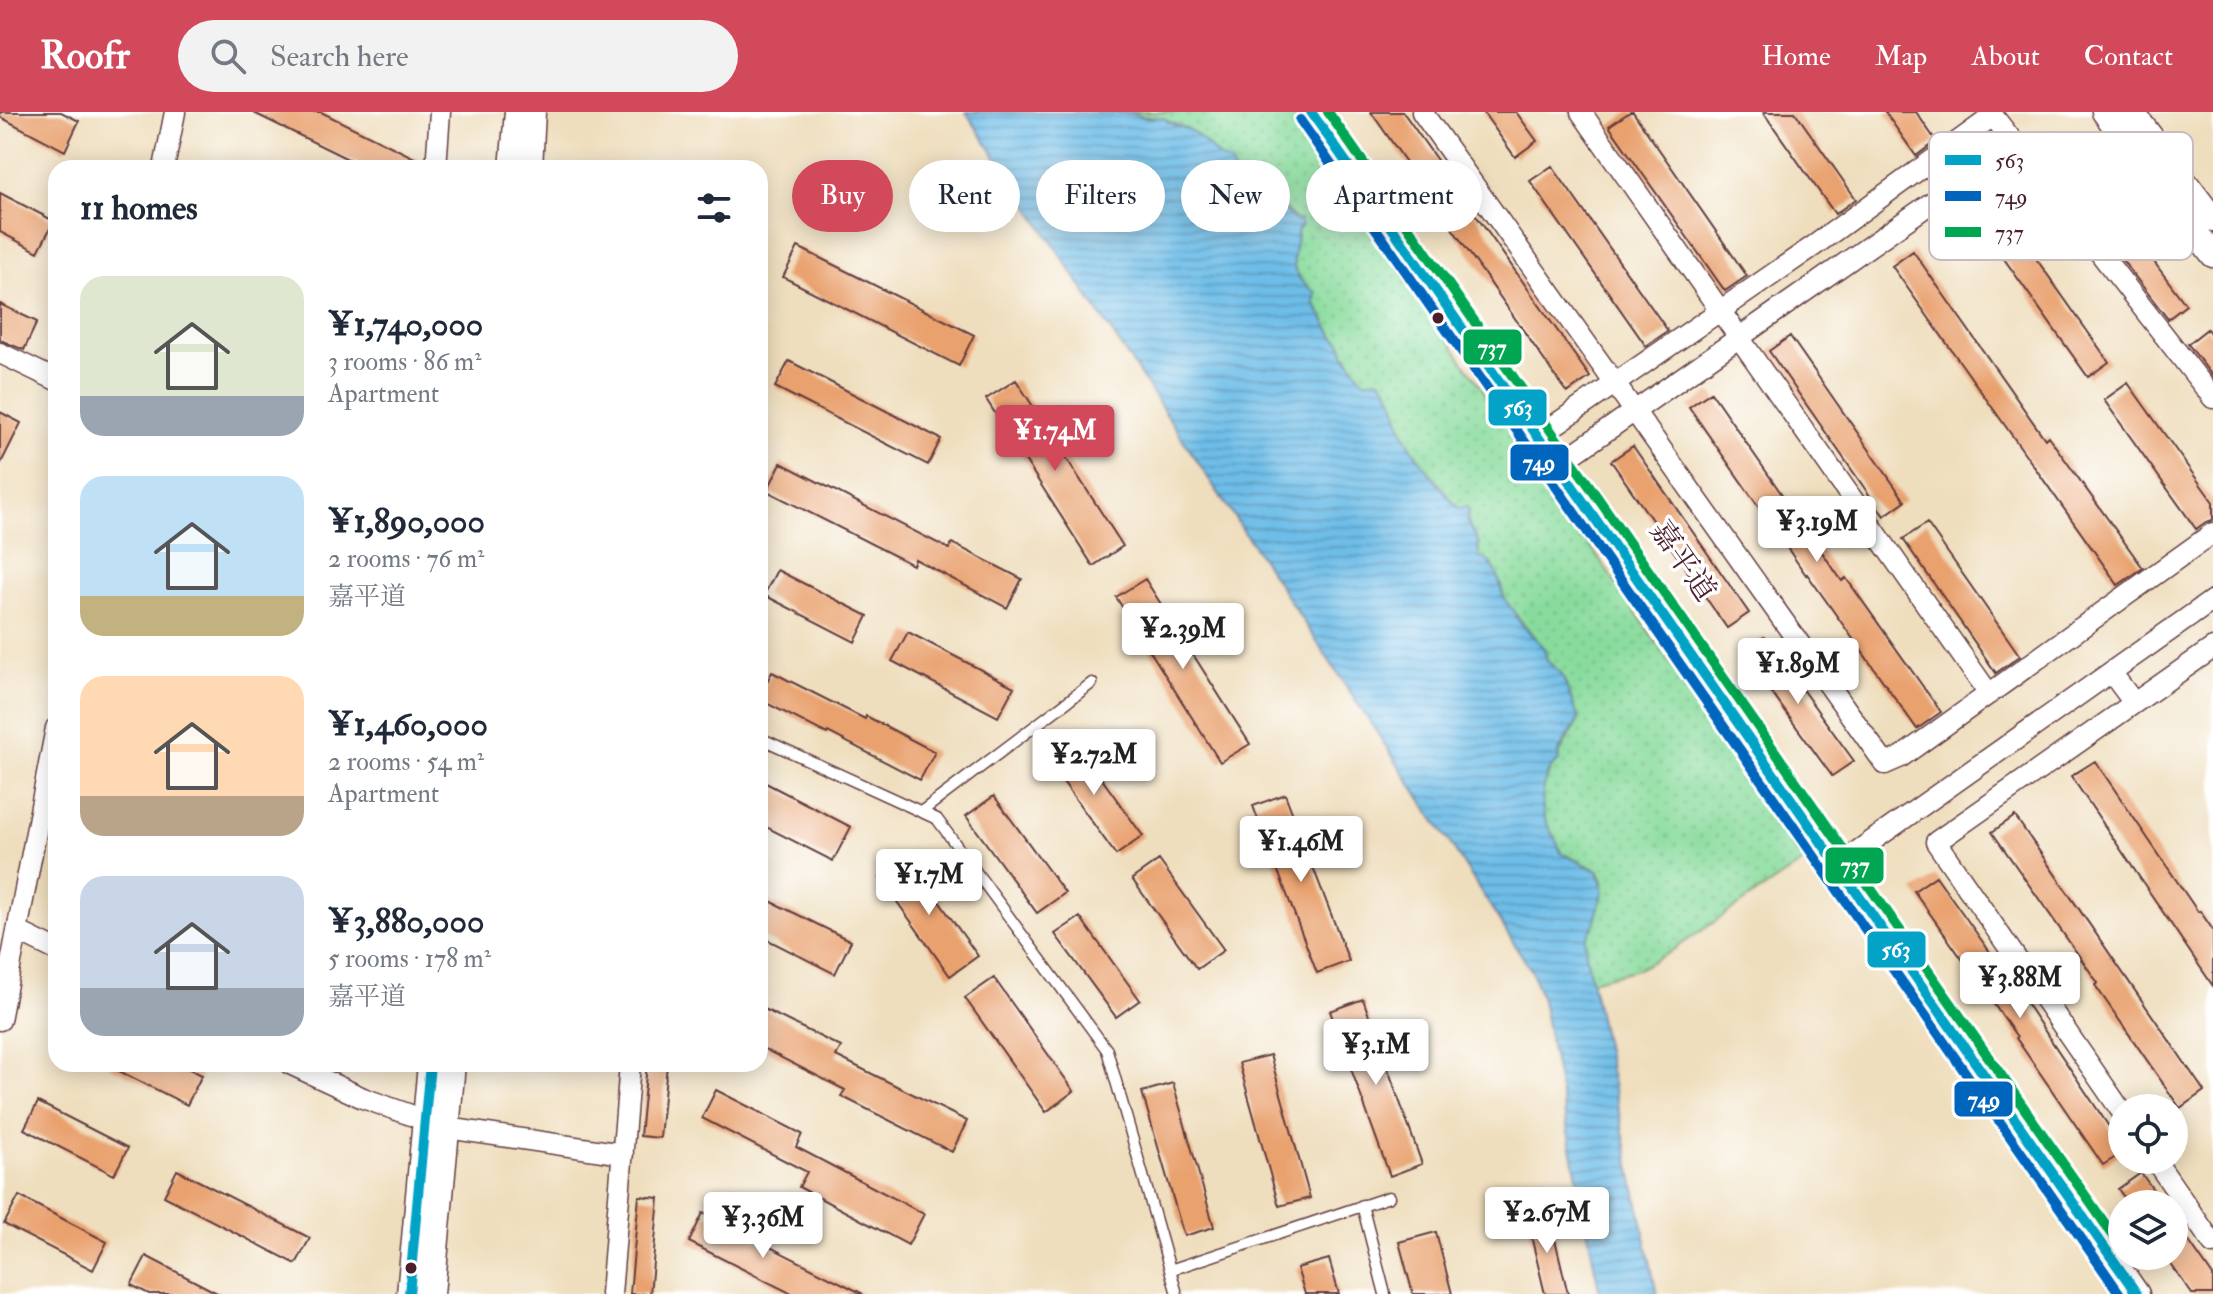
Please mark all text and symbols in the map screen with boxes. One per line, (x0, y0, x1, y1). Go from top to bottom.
search box (178, 20, 738, 92)
text: Roofr (40, 32, 130, 80)
icon: search (206, 34, 250, 78)
text: Search here (270, 38, 409, 75)
text: Home (1761, 39, 1831, 74)
text: Map (1875, 39, 1927, 74)
text: About (1971, 39, 2040, 74)
text: Contact (2084, 39, 2173, 74)
legend (1929, 132, 2193, 260)
text: 563 (1995, 147, 2024, 175)
chip: Buy (792, 160, 893, 232)
chip: Rent (909, 160, 1020, 232)
chip: Filters (1036, 160, 1165, 232)
chip: New (1181, 160, 1290, 232)
chip: Apartment (1306, 160, 1482, 232)
text: 749 (1995, 183, 2028, 211)
icon: filters (692, 186, 736, 230)
text: 11 homes (80, 187, 198, 230)
text: 737 (1995, 219, 2024, 247)
text: ¥1,740,000 (328, 303, 483, 346)
icon: home (144, 308, 240, 404)
unlabelled marker (1430, 310, 1446, 326)
line badge: 737 (1462, 328, 1523, 366)
text: 737 (1478, 334, 1507, 362)
text: 3 rooms · 86 m² (328, 346, 482, 378)
text: Apartment (328, 378, 439, 410)
line badge: 563 (1487, 388, 1548, 427)
text: 563 (1503, 394, 1533, 422)
pin: ¥1.74M (990, 405, 1120, 473)
text: ¥1.74M (1013, 415, 1097, 447)
line badge: 749 (1509, 443, 1570, 482)
text: 749 (1523, 449, 1555, 477)
pin: ¥3.19M (1752, 496, 1882, 564)
text: ¥1,890,000 (328, 500, 485, 543)
text: ¥3.19M (1776, 506, 1858, 538)
icon: home (144, 508, 240, 604)
street label: 嘉平道 (1642, 514, 1724, 608)
text: 2 rooms · 76 m² (328, 543, 484, 575)
text: 嘉平道 (328, 581, 406, 613)
pin: ¥2.39M (1118, 603, 1248, 671)
text: ¥2.39M (1140, 613, 1226, 645)
pin: ¥1.89M (1733, 638, 1863, 706)
text: ¥1.89M (1756, 648, 1840, 680)
text: ¥1,460,000 (328, 703, 488, 746)
icon: home (144, 708, 240, 804)
pin: ¥2.72M (1029, 729, 1159, 797)
text: ¥2.72M (1050, 739, 1138, 771)
text: 2 rooms · 54 m² (328, 746, 484, 778)
text: Apartment (328, 778, 439, 810)
pin: ¥1.46M (1236, 816, 1366, 884)
text: ¥1.46M (1258, 826, 1344, 858)
line badge: 737 (1824, 846, 1885, 885)
pin: ¥1.7M (873, 849, 985, 917)
text: 737 (1841, 852, 1870, 880)
text: ¥1.7M (894, 859, 964, 891)
text: ¥3,880,000 (328, 900, 484, 943)
icon: home (144, 908, 240, 1004)
line badge: 563 (1866, 930, 1927, 969)
text: 563 (1881, 936, 1911, 964)
text: 5 rooms · 178 m² (328, 943, 491, 975)
pin: ¥3.88M (1955, 952, 2085, 1020)
text: ¥3.88M (1978, 962, 2062, 994)
text: 嘉平道 (328, 981, 406, 1013)
pin: ¥3.1M (1320, 1019, 1432, 1087)
text: ¥3.1M (1341, 1029, 1411, 1061)
line badge: 749 (1953, 1080, 2014, 1118)
text: 749 (1968, 1086, 2000, 1114)
map controls (2108, 1094, 2188, 1270)
button: locate (2108, 1094, 2188, 1174)
pin: ¥2.67M (1482, 1187, 1612, 1255)
button: layers (2108, 1190, 2188, 1270)
pin: ¥3.36M (698, 1192, 828, 1260)
text: ¥2.67M (1503, 1197, 1591, 1229)
text: ¥3.36M (722, 1202, 804, 1234)
unlabelled marker (403, 1260, 419, 1276)

